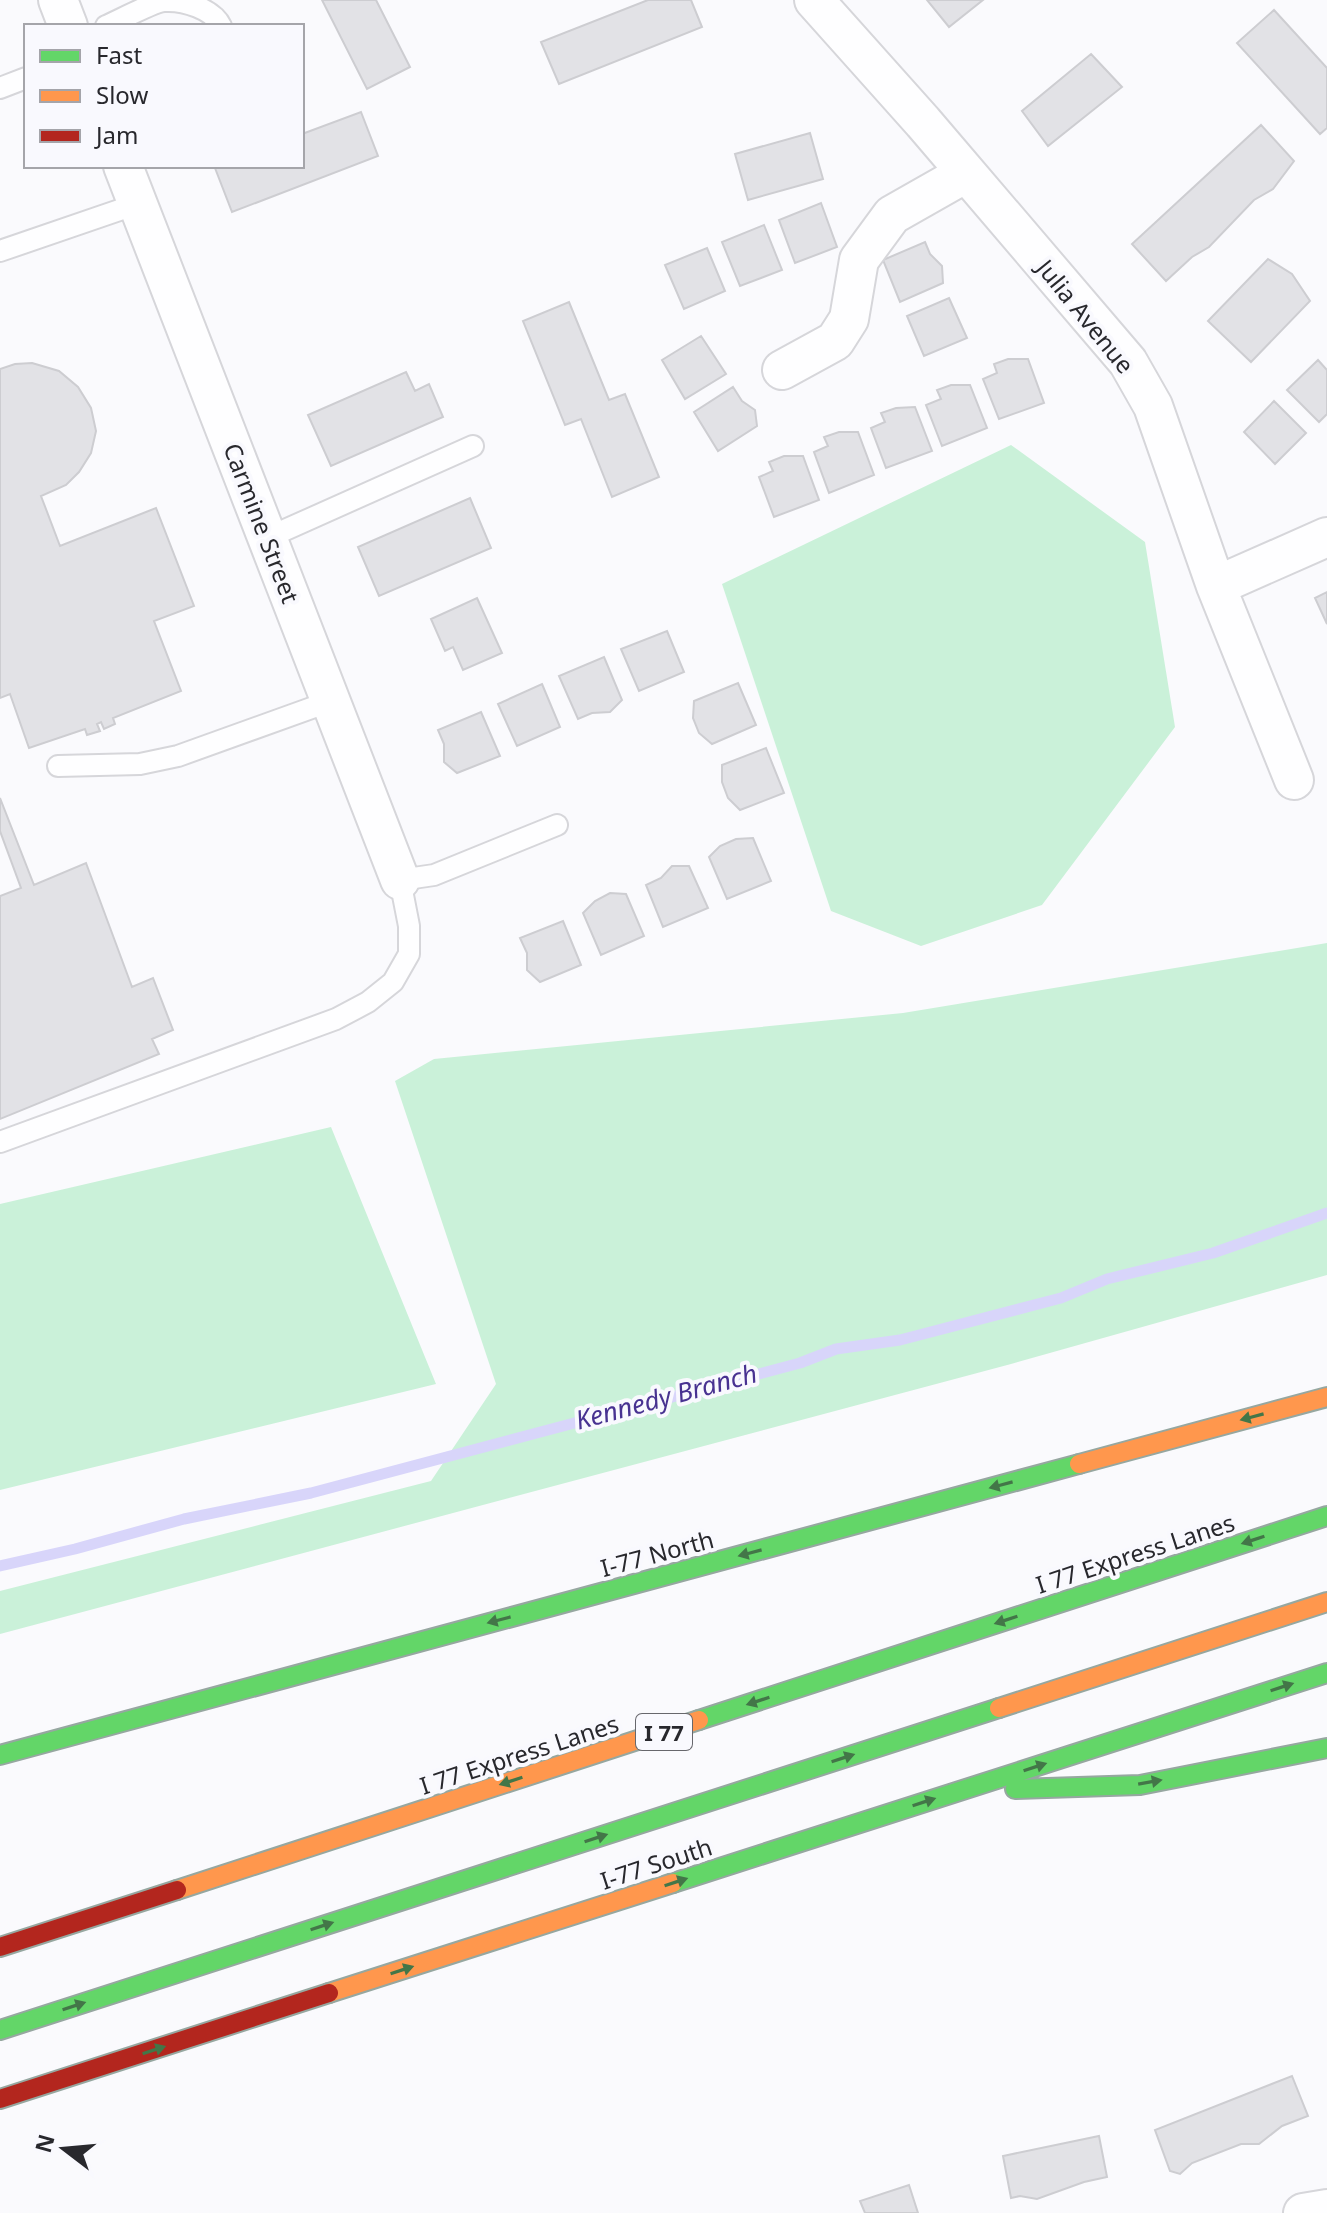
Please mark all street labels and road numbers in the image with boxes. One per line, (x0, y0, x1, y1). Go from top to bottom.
street label: Julia Avenue (1029, 251, 1142, 380)
street label: Carmine Street (216, 438, 308, 608)
street label: I 77 Express Lanes (1031, 1505, 1239, 1601)
street label: I-77 North (597, 1522, 717, 1584)
street label: I 77 Express Lanes (415, 1706, 623, 1802)
road number: I 77 (636, 1714, 692, 1750)
street label: I-77 South (596, 1829, 716, 1897)

